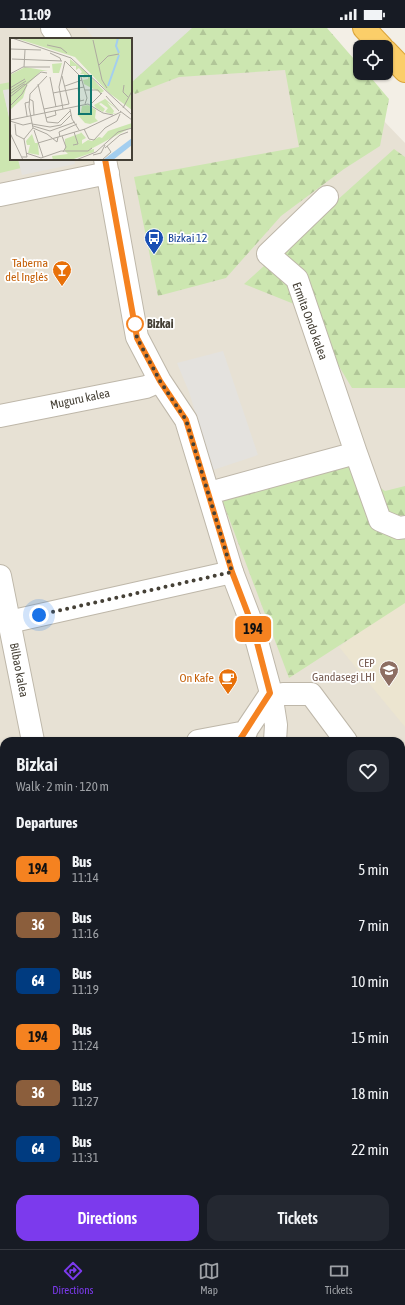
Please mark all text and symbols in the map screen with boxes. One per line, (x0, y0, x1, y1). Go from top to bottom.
text: 11:09 (20, 6, 51, 23)
inset map (10, 38, 132, 160)
map controls (353, 40, 393, 80)
button: locate (353, 40, 393, 80)
bus stop icon: Bizkai 12 (143, 227, 165, 255)
place label: Bizkai 12 (168, 231, 207, 245)
place label: Taberna del Inglés (5, 256, 48, 284)
bar icon: Taberna del Inglés (51, 259, 73, 287)
street label: Ermita Ondo kalea (289, 280, 331, 362)
marker: Bizkai (126, 315, 144, 333)
place label: Bizkai (147, 317, 174, 331)
street label: Muguru kalea (49, 386, 111, 412)
your location (29, 605, 49, 625)
line badge: 194 (230, 616, 276, 642)
text: 194 (243, 621, 263, 637)
street label: Bilbao kalea (7, 642, 31, 698)
place label: CEP Gandasegi LHI (312, 656, 375, 684)
school or university icon: CEP Gandasegi LHI (378, 659, 400, 687)
cafe icon: On Kafe (217, 667, 239, 695)
place label: On Kafe (180, 671, 214, 685)
button: heart (347, 750, 389, 792)
text: Bizkai (16, 753, 58, 775)
text: Walk · 2 min · 120 m (16, 779, 109, 794)
text: Departures (16, 814, 78, 831)
text: Bus (72, 853, 92, 870)
text: 194 (28, 861, 48, 877)
text: 5 min (358, 861, 389, 878)
text: 11:14 (72, 870, 99, 885)
text: Bus (72, 909, 92, 926)
text: 36 (31, 917, 45, 933)
text: 7 min (358, 917, 389, 934)
text: 11:16 (72, 926, 99, 941)
text: Bus (72, 965, 92, 982)
text: 64 (31, 973, 45, 989)
text: 10 min (351, 973, 389, 990)
text: 11:19 (72, 982, 99, 997)
text: Bus (72, 1021, 92, 1038)
text: 194 (28, 1029, 48, 1045)
text: 15 min (351, 1029, 389, 1046)
text: 11:24 (72, 1038, 99, 1053)
text: Bus (72, 1077, 92, 1094)
text: 36 (31, 1085, 45, 1101)
text: 18 min (351, 1085, 389, 1102)
text: 11:27 (72, 1094, 99, 1109)
text: Bus (72, 1133, 92, 1150)
text: 64 (31, 1141, 45, 1157)
text: 22 min (351, 1141, 389, 1158)
text: 11:31 (72, 1150, 99, 1165)
button: Directions (16, 1195, 199, 1241)
button: Tickets (207, 1195, 389, 1241)
tab: Directions (52, 1260, 93, 1296)
tab: Map (198, 1260, 220, 1296)
tab: Tickets (325, 1260, 353, 1296)

